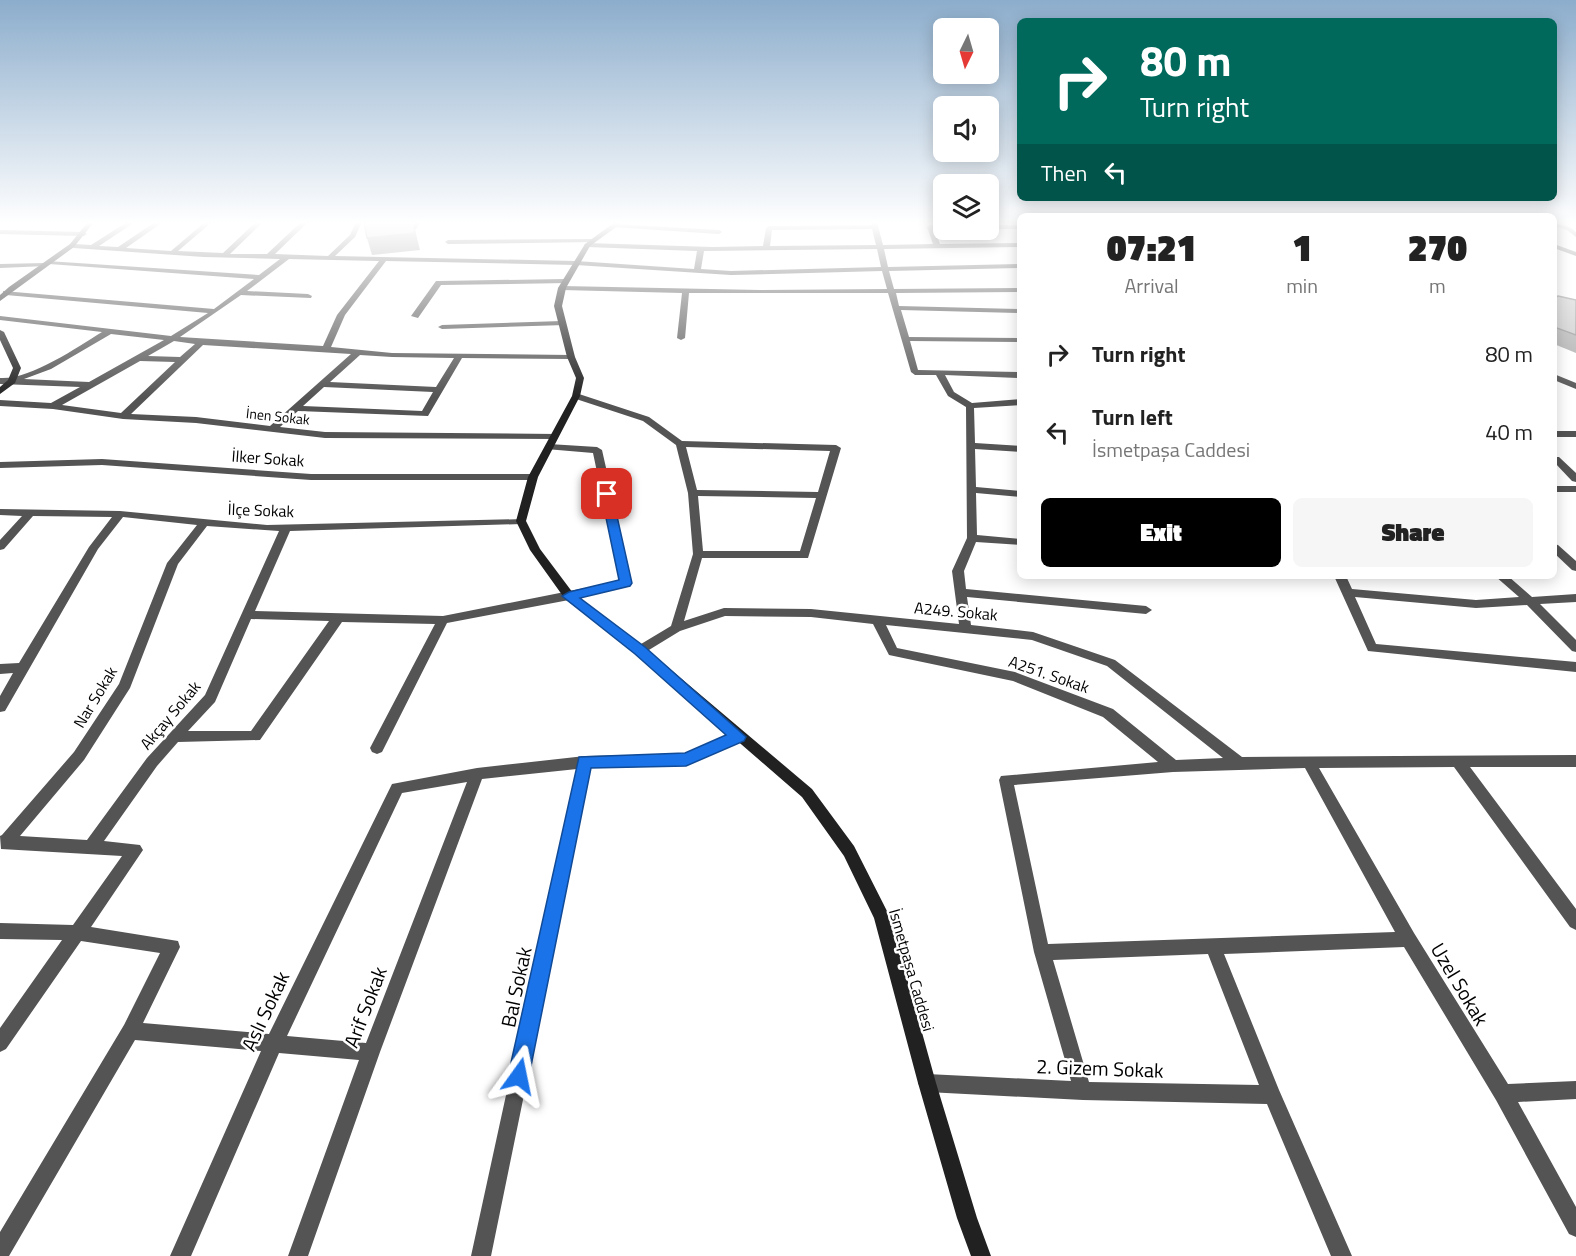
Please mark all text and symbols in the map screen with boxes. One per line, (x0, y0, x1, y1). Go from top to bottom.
north arrow (933, 18, 999, 84)
map controls (933, 18, 999, 240)
text: 80 m (1140, 28, 1232, 92)
icon: right (1041, 42, 1119, 120)
text: Turn right (1140, 86, 1249, 127)
button: sound (933, 96, 999, 162)
text: Then (1041, 156, 1087, 190)
icon: left (1099, 156, 1132, 189)
button: layers (933, 174, 999, 240)
text: 07:21 (1107, 220, 1196, 275)
text: 1 (1292, 220, 1312, 275)
text: 270 (1408, 220, 1467, 275)
text: Arrival (1124, 270, 1179, 301)
text: min (1286, 270, 1318, 301)
text: m (1429, 270, 1446, 301)
text: Turn right (1092, 337, 1186, 371)
text: 80 m (1485, 337, 1533, 371)
icon: right (1041, 338, 1074, 371)
text: Turn left (1092, 400, 1173, 434)
street label: İnen Sokak (245, 402, 311, 430)
text: 40 m (1485, 415, 1533, 449)
icon: left (1041, 416, 1074, 449)
text: İsmetpaşa Caddesi (1092, 434, 1250, 465)
street label: İlker Sokak (231, 443, 305, 473)
pin (581, 468, 632, 519)
icon: arrive (590, 477, 623, 510)
street label: İlçe Sokak (227, 497, 295, 523)
button: Exit (1041, 498, 1281, 567)
button: Share (1293, 498, 1533, 567)
street label: A249. Sokak (913, 595, 999, 627)
street label: A251. Sokak (1005, 649, 1093, 699)
street label: Nar Sokak (67, 661, 123, 732)
street label: Akçay Sokak (134, 675, 206, 755)
street label: İsmetpaşa Caddesi (883, 906, 941, 1034)
street label: Uzel Sokak (1423, 937, 1497, 1032)
street label: Bal Sokak (492, 943, 540, 1030)
street label: Arif Sokak (335, 961, 395, 1052)
street label: Aslı Sokak (233, 965, 297, 1056)
position arrow (487, 1044, 551, 1108)
street label: 2. Gizem Sokak (1036, 1050, 1165, 1086)

